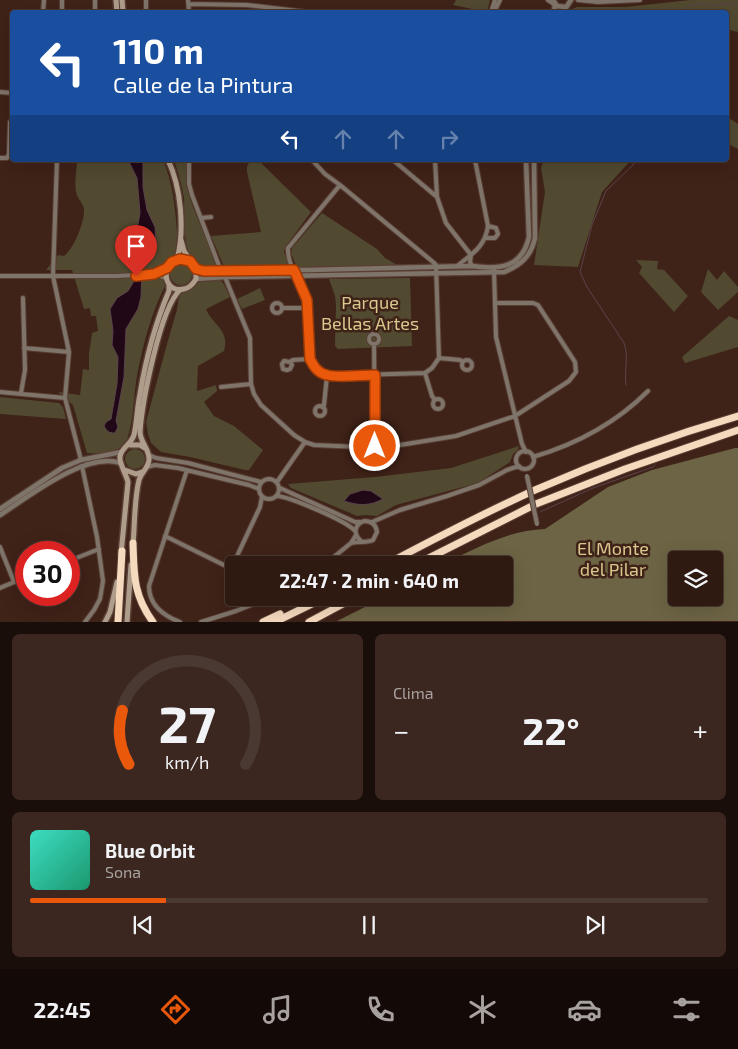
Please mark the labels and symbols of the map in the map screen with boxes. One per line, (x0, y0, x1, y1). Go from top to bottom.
pin (115, 225, 157, 276)
park label: Parque Bellas Artes (321, 291, 419, 334)
position arrow (348, 419, 400, 471)
park label: El Monte del Pilar (577, 537, 649, 580)
speed limit sign: 30 (15, 541, 80, 606)

